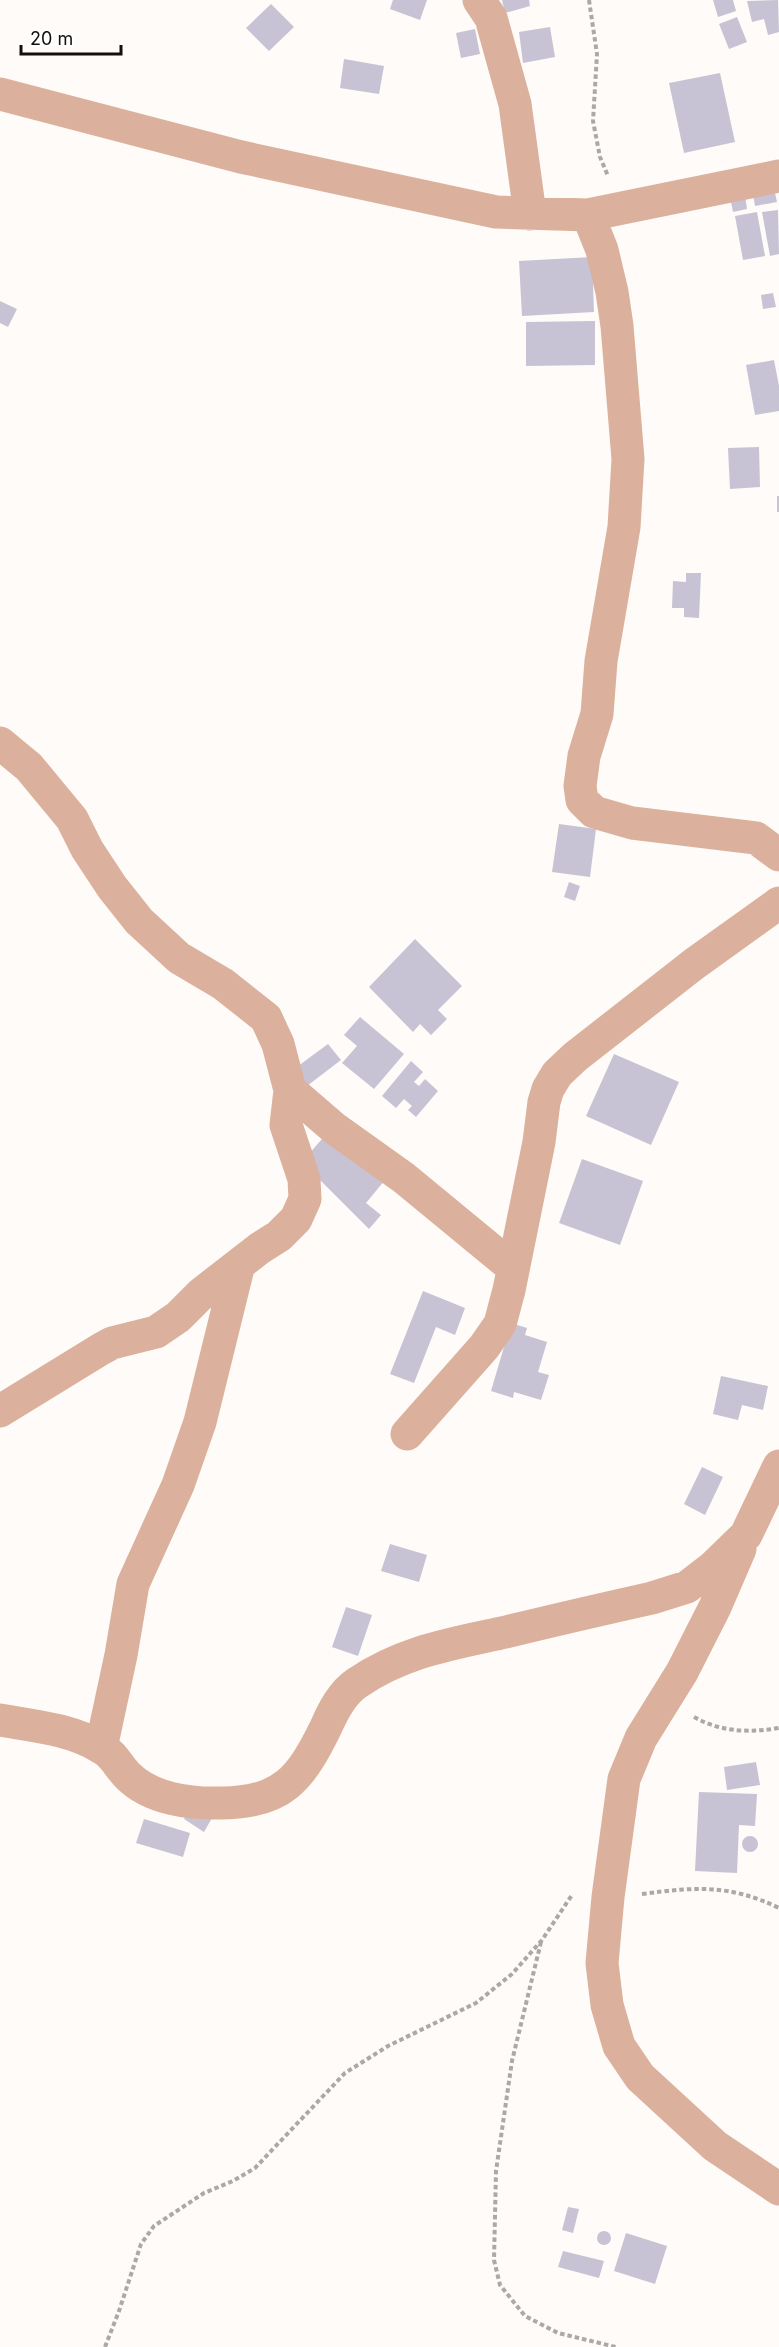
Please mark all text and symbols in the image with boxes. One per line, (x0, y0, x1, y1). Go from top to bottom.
scale bar (21, 18, 122, 56)
text: 20 m (30, 28, 73, 49)

